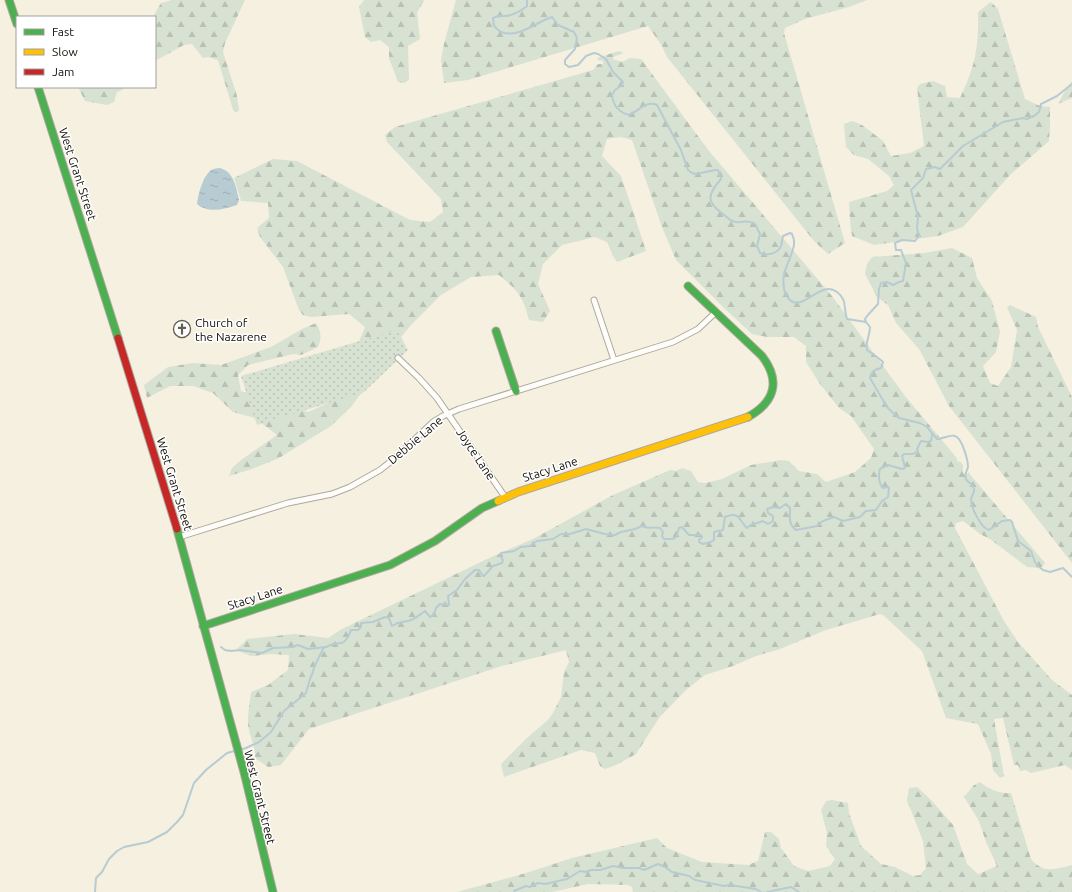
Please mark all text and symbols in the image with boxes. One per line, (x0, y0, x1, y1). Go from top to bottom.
legend (16, 16, 156, 88)
text: Fast (52, 25, 74, 38)
text: Slow (52, 45, 78, 58)
text: Jam (52, 65, 74, 78)
street label: West Grant Street (57, 126, 99, 222)
place label: Church of the Nazarene (195, 316, 267, 343)
church icon: Church of the Nazarene (172, 319, 192, 339)
street label: Debbie Lane (385, 413, 445, 467)
street label: Joyce Lane (454, 426, 498, 482)
street label: West Grant Street (155, 436, 195, 532)
street label: Stacy Lane (521, 454, 579, 484)
street label: Stacy Lane (226, 582, 284, 612)
street label: West Grant Street (242, 749, 278, 846)

